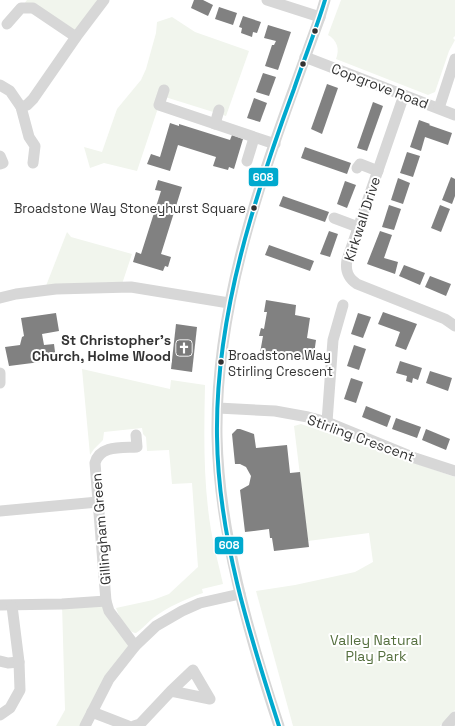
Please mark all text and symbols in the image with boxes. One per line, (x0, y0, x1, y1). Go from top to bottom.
unlabelled marker (310, 26, 320, 36)
unlabelled marker (298, 59, 308, 69)
street label: Copgrove Road (329, 59, 431, 113)
line badge: 608 (248, 167, 279, 187)
text: 608 (253, 170, 274, 184)
street label: Kirkwall Drive (340, 174, 384, 264)
place label: Broadstone Way Stoneyhurst Square (14, 200, 246, 217)
marker: Broadstone Way Stoneyhurst Square (249, 203, 259, 213)
place label: St Christopher's Church, Holme Wood (32, 331, 171, 365)
church icon: St Christopher's Church, Holme Wood (174, 338, 194, 358)
place label: Broadstone Way Stirling Crescent (228, 347, 333, 380)
marker: Broadstone Way Stirling Crescent (216, 357, 226, 367)
street label: Stirling Crescent (305, 410, 417, 466)
street label: Gillingham Green (87, 472, 115, 586)
line badge: 608 (214, 536, 244, 555)
text: 608 (219, 538, 240, 552)
park label: Valley Natural Play Park (330, 631, 422, 665)

